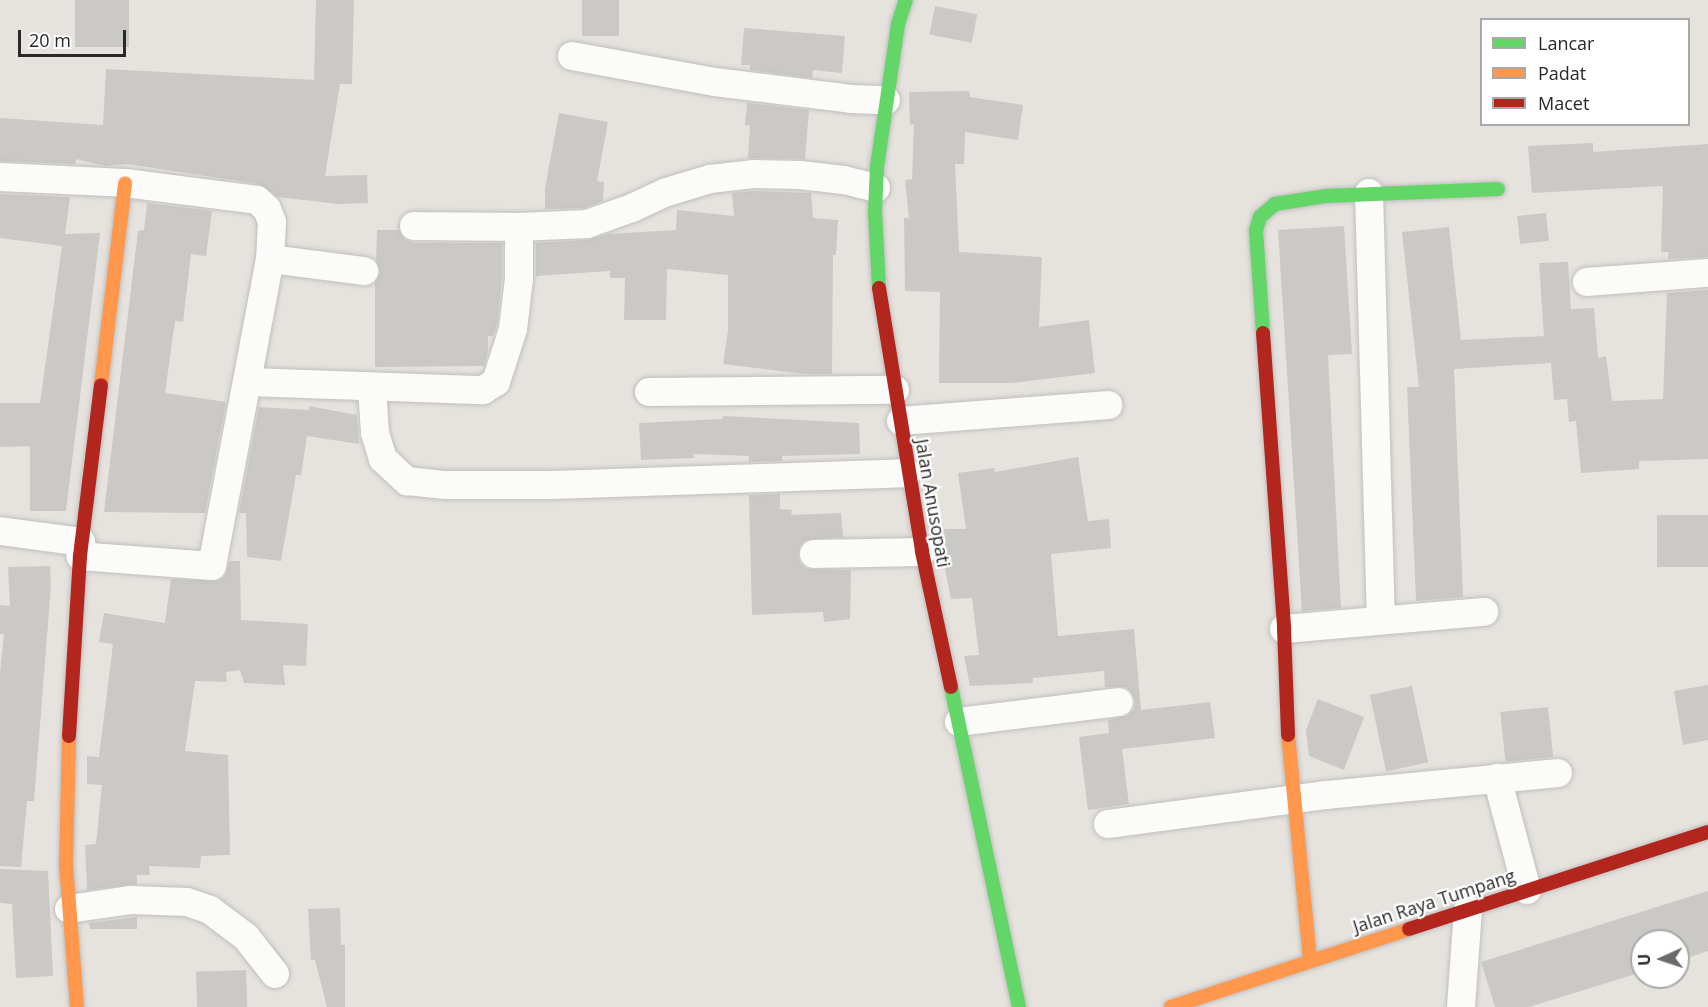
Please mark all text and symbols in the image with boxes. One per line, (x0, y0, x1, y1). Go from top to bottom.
scale bar (21, 18, 129, 56)
legend (1480, 18, 1690, 126)
text: 20 m (29, 28, 71, 52)
text: Lancar (1538, 31, 1594, 55)
text: Padat (1538, 61, 1586, 85)
text: Macet (1538, 91, 1589, 115)
street label: Jalan Anusopati (911, 437, 955, 569)
street label: Jalan Raya Tumpang (1350, 865, 1518, 937)
north arrow (1630, 929, 1690, 989)
text: U (1633, 953, 1655, 966)

